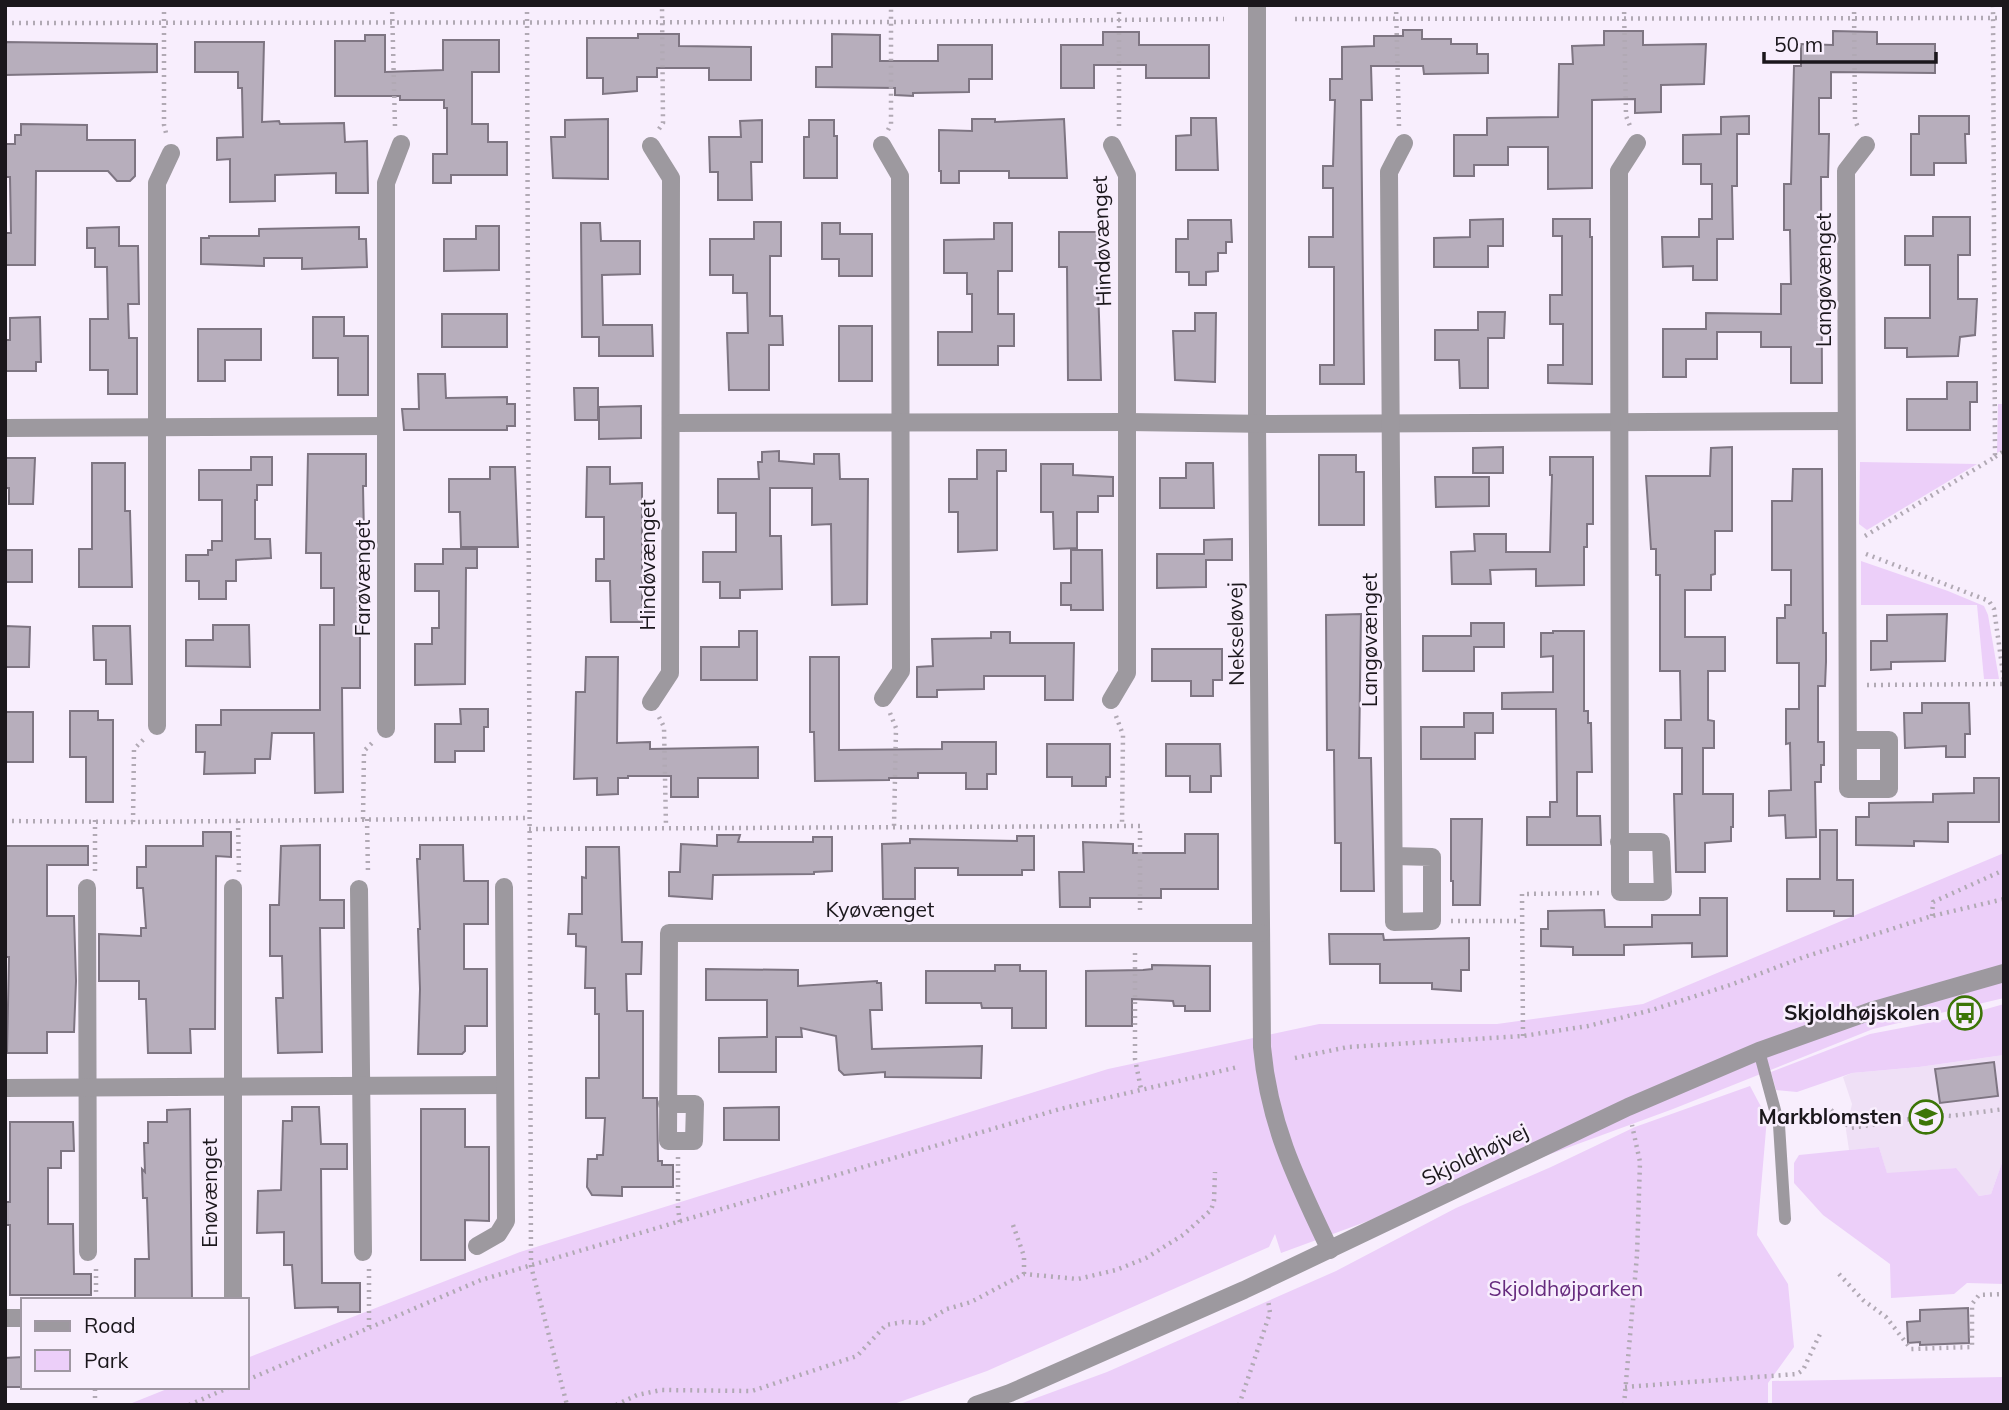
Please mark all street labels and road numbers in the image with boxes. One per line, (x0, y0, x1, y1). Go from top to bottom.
street label: Hindøvænget (1086, 175, 1116, 307)
street label: Langøvænget (1810, 213, 1836, 347)
street label: Hindøvænget (634, 499, 660, 631)
street label: Farøvænget (349, 520, 375, 636)
street label: Langøvænget (1356, 573, 1382, 707)
street label: Nekseløvej (1221, 582, 1249, 686)
street label: Kyøvænget (826, 896, 934, 922)
street label: Skjoldhøjvej (1417, 1117, 1532, 1191)
street label: Enøvænget (196, 1138, 222, 1248)

